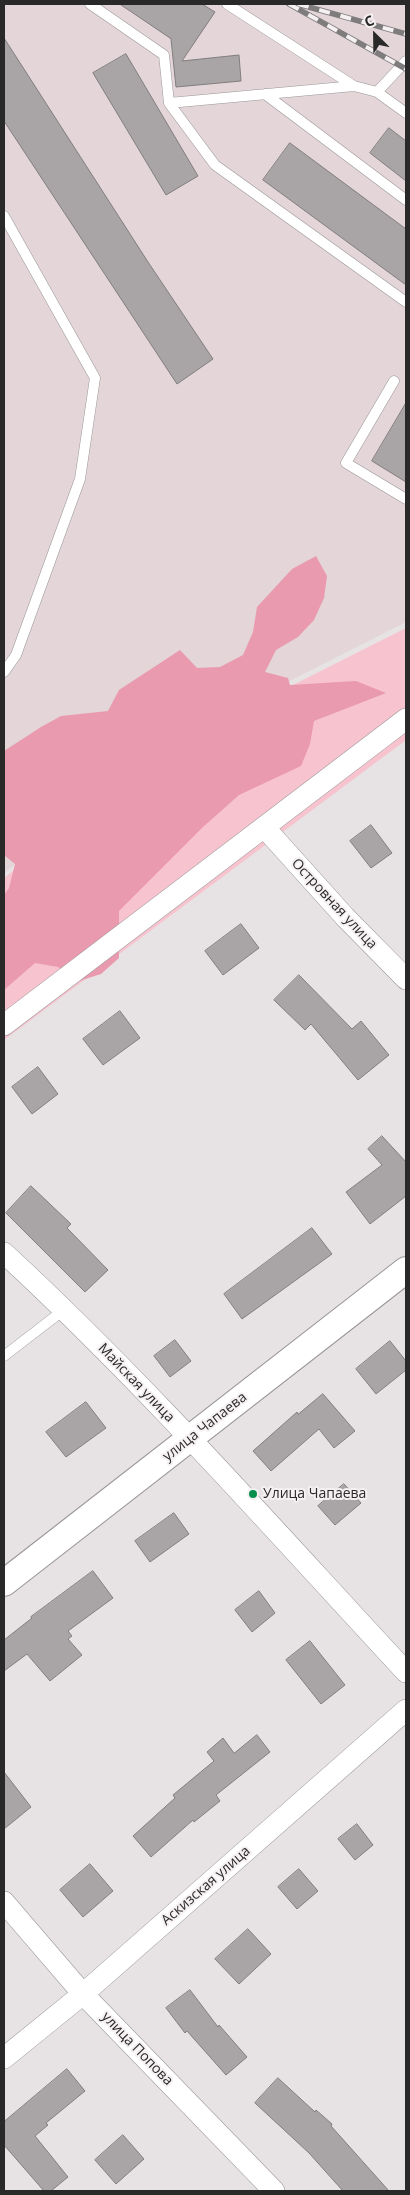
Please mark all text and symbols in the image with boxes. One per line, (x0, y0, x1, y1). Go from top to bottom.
north arrow (350, 10, 400, 60)
text: С (361, 10, 377, 31)
street label: Островная улица (288, 855, 380, 953)
street label: Майская улица (94, 1340, 178, 1426)
street label: улица Чапаева (160, 1389, 250, 1465)
place label: Улица Чапаева (263, 1486, 366, 1502)
marker: Улица Чапаева (247, 1488, 259, 1500)
street label: Аскизская улица (158, 1843, 254, 1929)
street label: улица Попова (98, 2009, 176, 2089)

